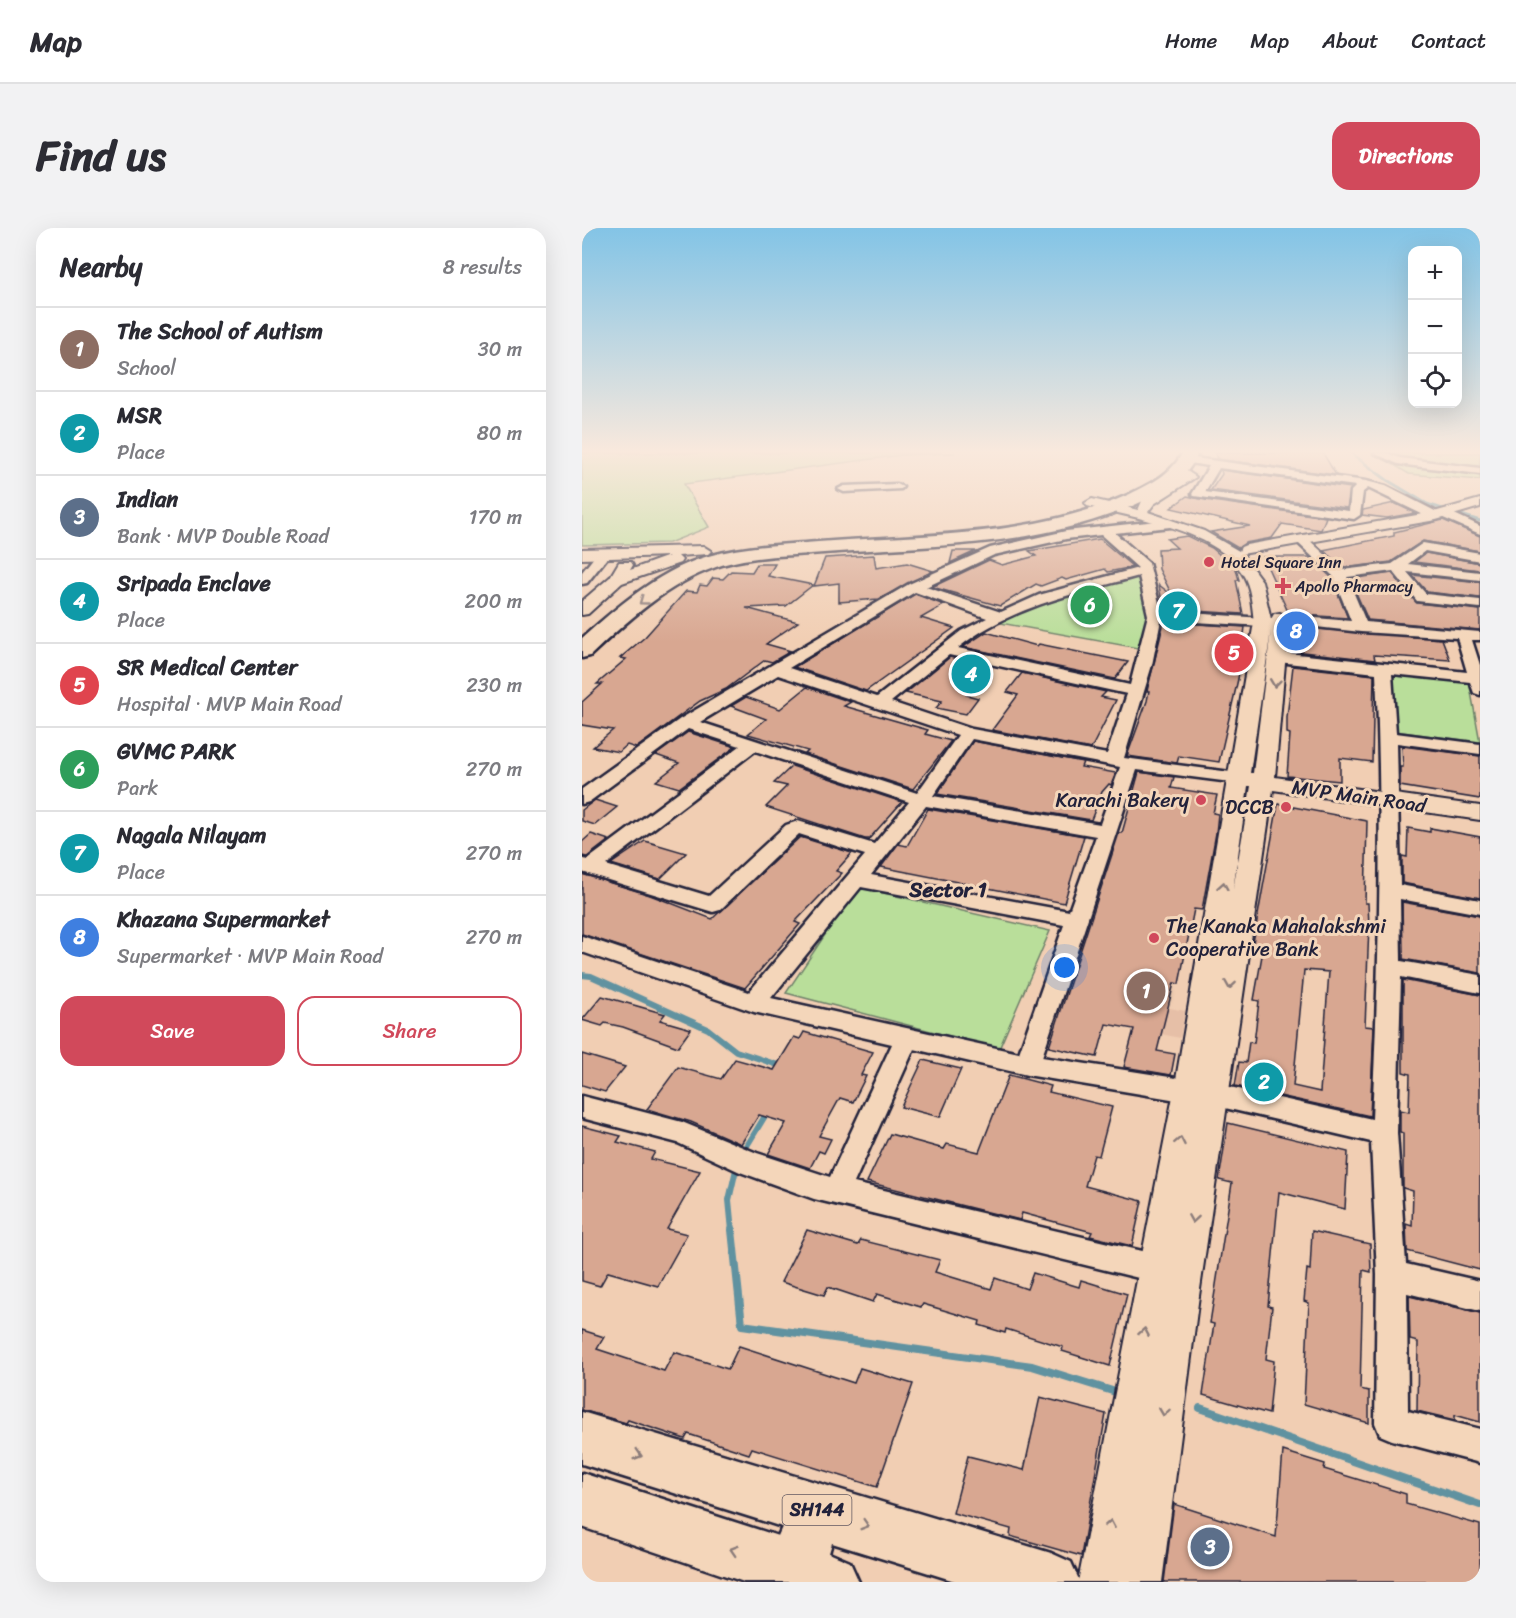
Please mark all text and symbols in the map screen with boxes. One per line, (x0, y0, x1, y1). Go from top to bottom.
text: Map (30, 17, 82, 66)
text: Home (1165, 22, 1217, 60)
text: Map (1250, 22, 1289, 60)
text: About (1322, 22, 1379, 60)
text: Contact (1412, 22, 1486, 60)
text: Find us (36, 119, 166, 193)
button: Directions (1332, 122, 1480, 190)
text: Nearby (60, 244, 142, 290)
map controls (1408, 246, 1462, 408)
button: + (1408, 246, 1462, 300)
text: 8 results (443, 250, 522, 285)
button: − (1408, 300, 1462, 354)
text: The School of Autism (117, 312, 323, 351)
text: 1 (75, 332, 84, 367)
text: 30 m (478, 332, 522, 367)
text: School (117, 351, 176, 386)
button: locate (1408, 354, 1462, 408)
text: MSR (117, 396, 162, 435)
text: 2 (74, 416, 85, 451)
text: 80 m (477, 416, 522, 451)
text: Place (117, 435, 165, 470)
text: Indian (117, 480, 178, 519)
text: 3 (74, 500, 85, 535)
text: 170 m (469, 500, 522, 535)
text: Bank · MVP Double Road (117, 519, 329, 554)
place label: Hotel Square Inn (1221, 548, 1342, 577)
marker: Hotel Square Inn (1202, 555, 1216, 569)
text: Sripada Enclave (117, 564, 271, 603)
place label: Apollo Pharmacy (1294, 572, 1413, 601)
marker: Apollo Pharmacy (1276, 579, 1290, 593)
pin: 6 (1070, 582, 1110, 628)
text: 4 (73, 584, 86, 619)
text: 200 m (465, 584, 522, 619)
pin: 7 (1158, 588, 1198, 634)
one-way arrow (638, 594, 649, 605)
text: Place (117, 603, 165, 638)
pin: 8 (1276, 608, 1316, 654)
pin: 5 (1214, 630, 1254, 676)
text: SR Medical Center (117, 648, 298, 687)
pin: 4 (952, 652, 990, 696)
text: 5 (73, 668, 86, 703)
text: 230 m (466, 668, 522, 703)
one-way arrow (1269, 679, 1282, 688)
text: Hospital · MVP Main Road (117, 687, 342, 722)
text: GVMC PARK (117, 732, 235, 771)
text: 6 (74, 752, 85, 787)
text: 270 m (466, 752, 522, 787)
street label: MVP Main Road (1289, 770, 1430, 823)
text: Park (117, 771, 158, 806)
place label: Karachi Bakery (1055, 783, 1190, 818)
place label: DCCB (1225, 790, 1274, 825)
marker: Karachi Bakery (1194, 793, 1208, 807)
marker: DCCB (1279, 800, 1293, 814)
text: Nagala Nilayam (117, 816, 266, 855)
text: 7 (74, 836, 85, 871)
text: 270 m (466, 836, 522, 871)
text: Place (117, 855, 165, 890)
district label: Sector 1 (908, 871, 987, 909)
one-way arrow (1216, 882, 1228, 891)
text: Khazana Supermarket (117, 900, 330, 939)
place label: The Kanaka Mahalakshmi Cooperative Bank (1166, 909, 1387, 967)
text: 8 (73, 920, 86, 955)
text: 270 m (466, 920, 522, 955)
marker: The Kanaka Mahalakshmi Cooperative Bank (1147, 931, 1161, 945)
text: Supermarket · MVP Main Road (117, 939, 383, 974)
your location (1050, 953, 1079, 982)
pin: 1 (1126, 968, 1166, 1014)
one-way arrow (1225, 980, 1237, 989)
button: Save (60, 996, 285, 1066)
button: Share (297, 996, 522, 1066)
pin: 2 (1244, 1060, 1284, 1104)
one-way arrow (1173, 1136, 1186, 1146)
one-way arrow (1187, 1214, 1200, 1224)
one-way arrow (1137, 1328, 1150, 1338)
one-way arrow (1159, 1407, 1171, 1416)
one-way arrow (632, 1448, 643, 1460)
road number: SH144 (782, 1495, 852, 1525)
one-way arrow (859, 1518, 870, 1530)
one-way arrow (1103, 1520, 1116, 1530)
pin: 3 (1190, 1524, 1230, 1570)
one-way arrow (729, 1545, 740, 1558)

